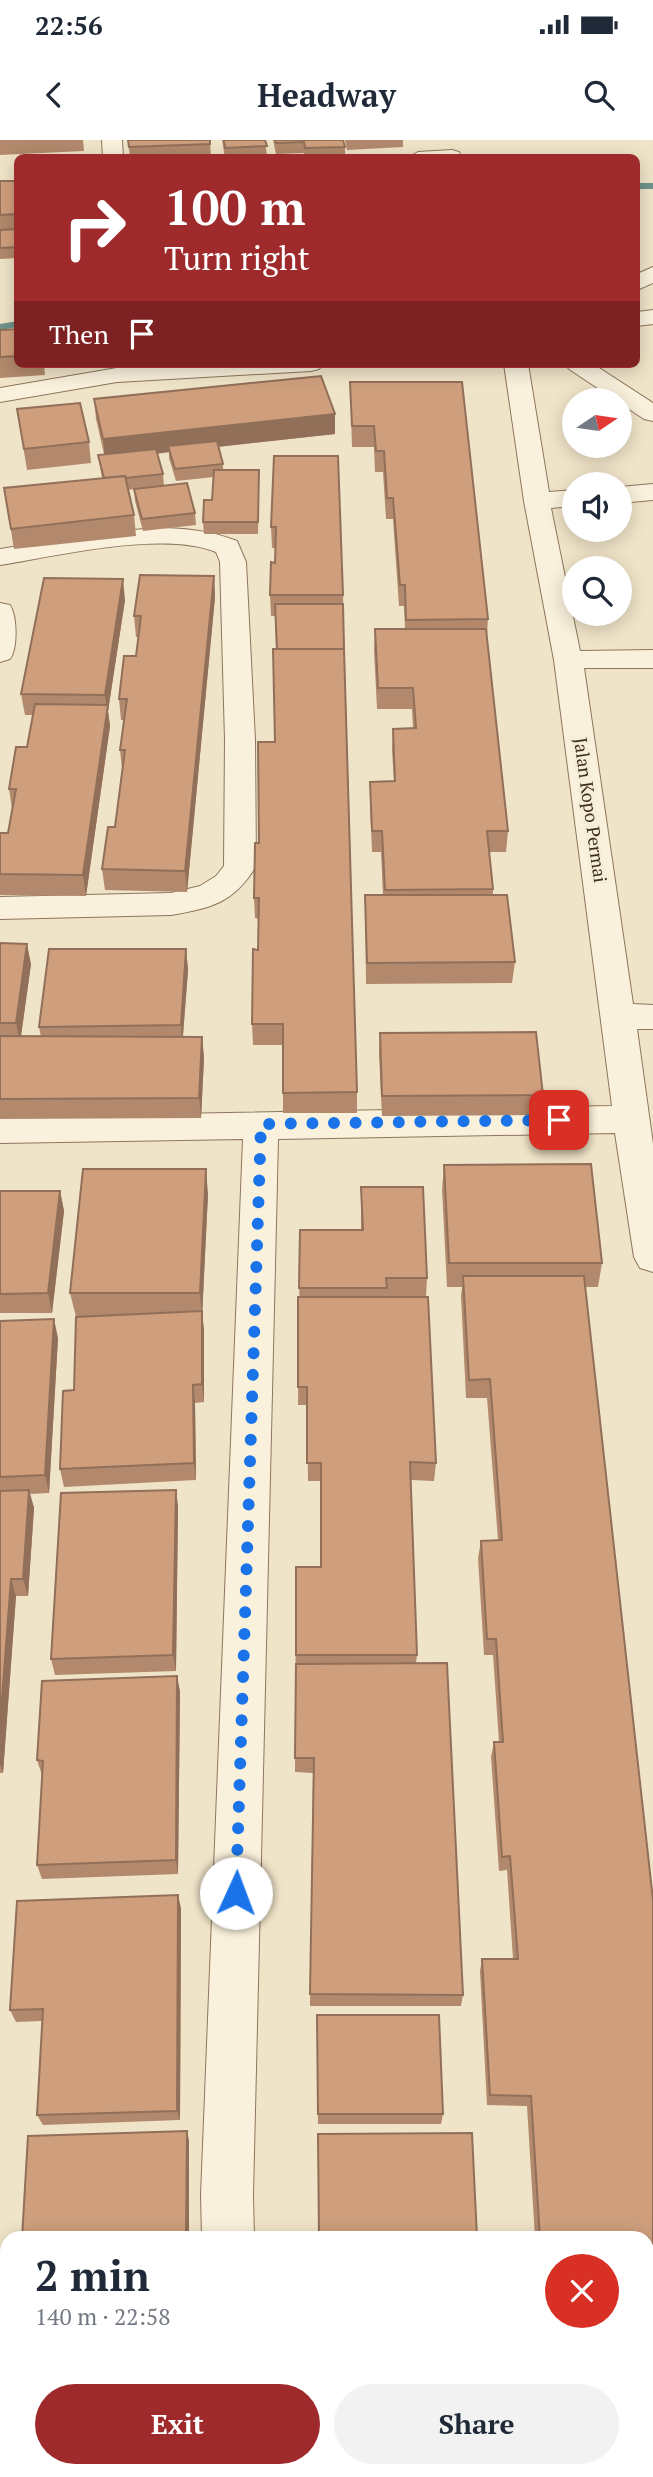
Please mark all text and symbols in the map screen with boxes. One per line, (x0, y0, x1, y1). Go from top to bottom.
text: 22:56 (35, 8, 103, 42)
text: Headway (257, 74, 396, 116)
icon: back (35, 76, 73, 114)
icon: search (580, 76, 618, 114)
text: 100 m (164, 174, 306, 239)
icon: right (49, 182, 140, 273)
text: Turn right (164, 237, 310, 279)
icon: arrive (123, 315, 161, 353)
text: Then (49, 317, 109, 351)
north arrow (562, 388, 632, 458)
map controls (562, 388, 632, 626)
button: sound (562, 472, 632, 542)
button: search (562, 556, 632, 626)
street label: Jalan Kopo Permai (569, 736, 613, 884)
pin (529, 1090, 589, 1150)
icon: arrive (540, 1101, 578, 1139)
position arrow (199, 1856, 273, 1930)
text: 2 min (35, 2247, 150, 2303)
button: close (545, 2254, 619, 2328)
text: 140 m · 22:58 (35, 2301, 170, 2332)
button: Exit (35, 2384, 320, 2464)
button: Share (334, 2384, 619, 2464)

